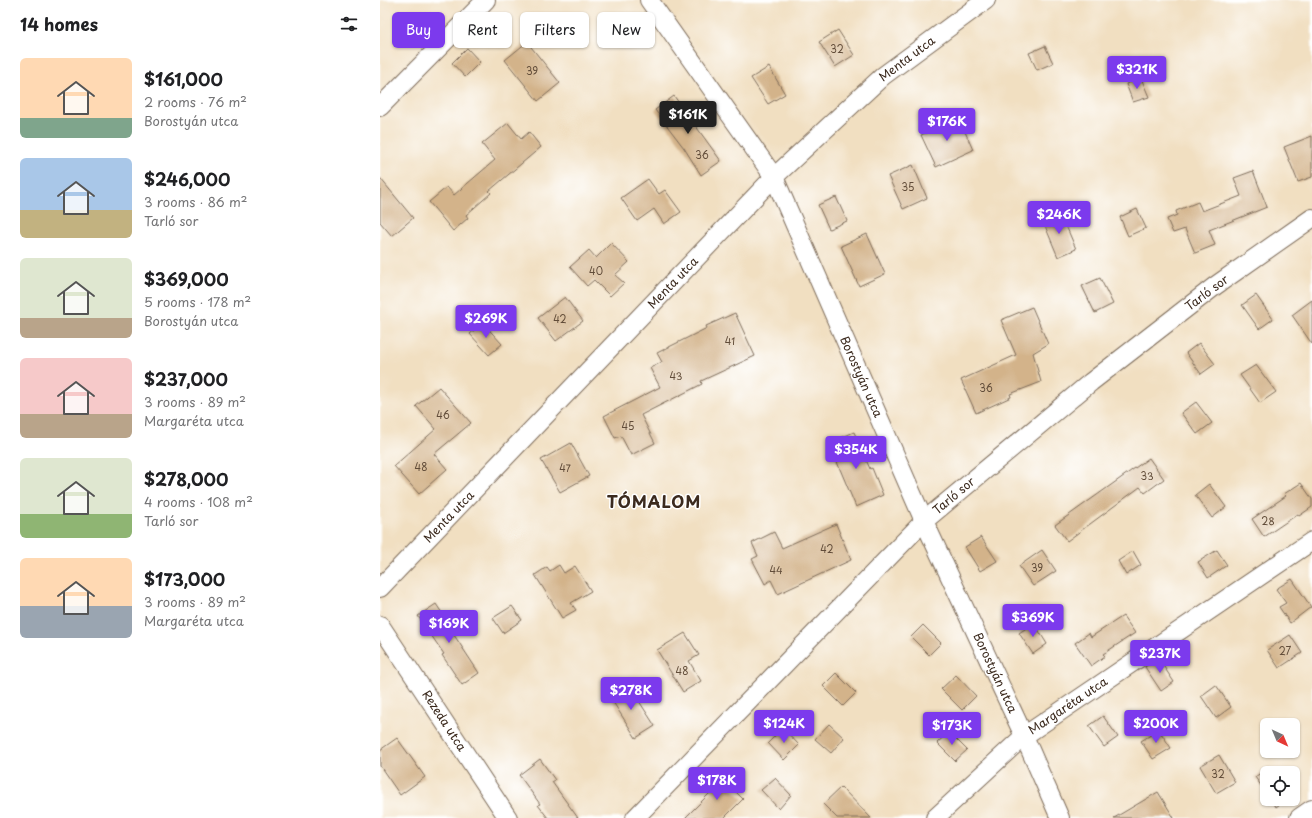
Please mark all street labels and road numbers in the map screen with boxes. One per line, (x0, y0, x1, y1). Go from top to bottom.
street label: Menta utca (875, 31, 939, 85)
street label: Menta utca (643, 252, 702, 312)
street label: Tarló sor (1181, 270, 1232, 315)
street label: Borostyán utca (836, 333, 888, 420)
street label: Tarló sor (928, 472, 979, 518)
street label: Menta utca (419, 486, 478, 546)
street label: Borostyán utca (969, 629, 1023, 716)
street label: Margaréta utca (1024, 672, 1111, 738)
street label: Rezeda utca (418, 686, 472, 755)

